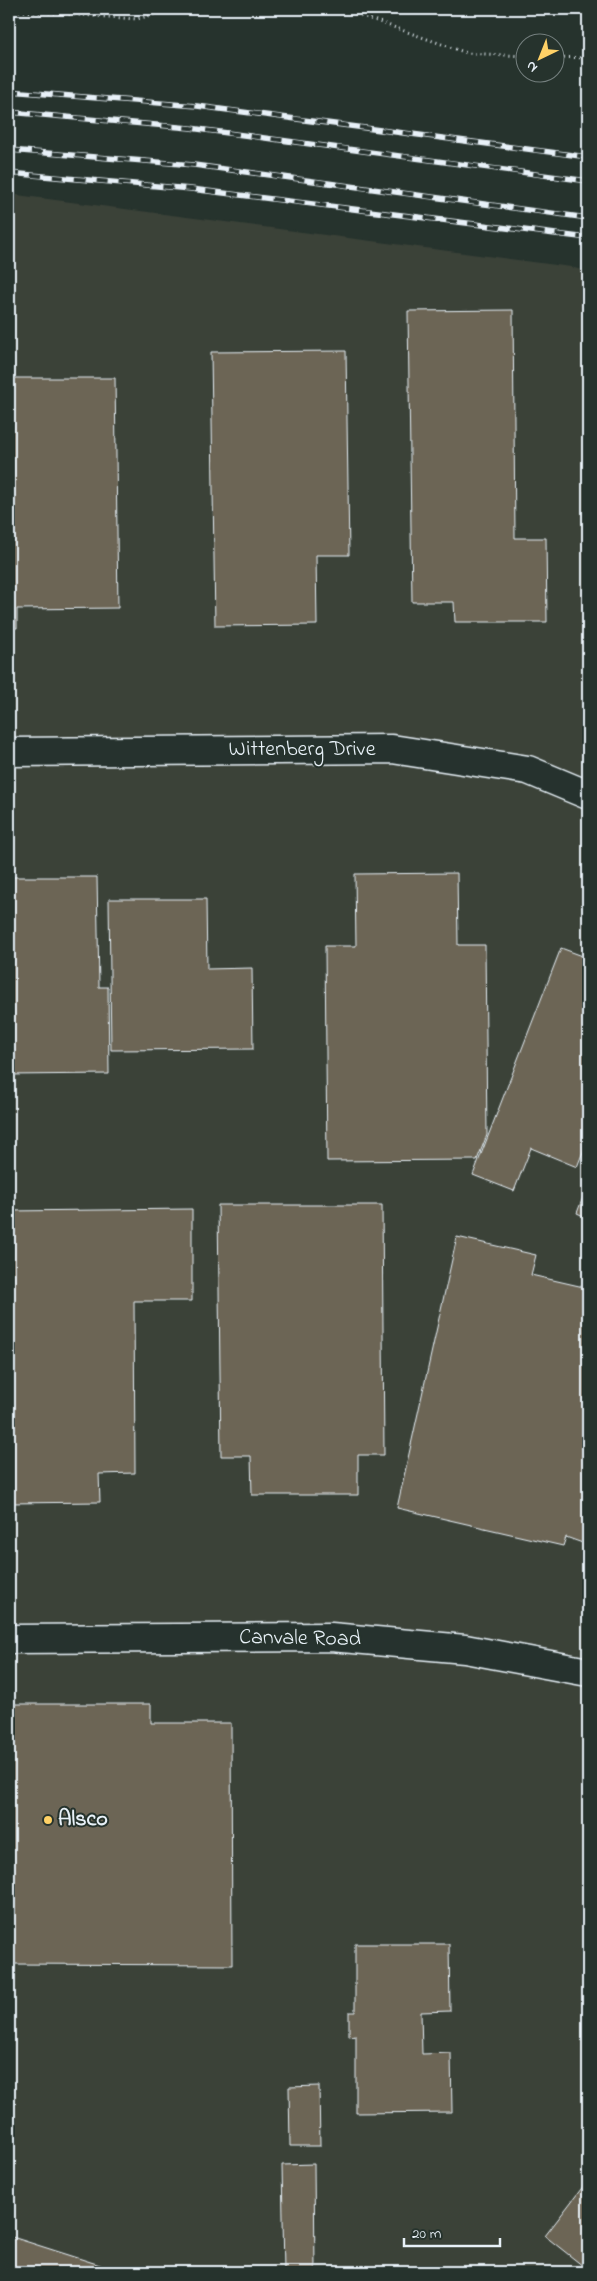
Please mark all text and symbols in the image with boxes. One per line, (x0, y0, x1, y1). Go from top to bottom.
north arrow (514, 32, 564, 82)
text: N (522, 56, 543, 77)
street label: Wittenberg Drive (228, 734, 376, 767)
street label: Canvale Road (239, 1622, 361, 1656)
place label: Alsco (58, 1804, 108, 1836)
marker: Alsco (42, 1814, 54, 1826)
scale bar (404, 2216, 501, 2248)
text: 20 m (412, 2223, 442, 2245)

